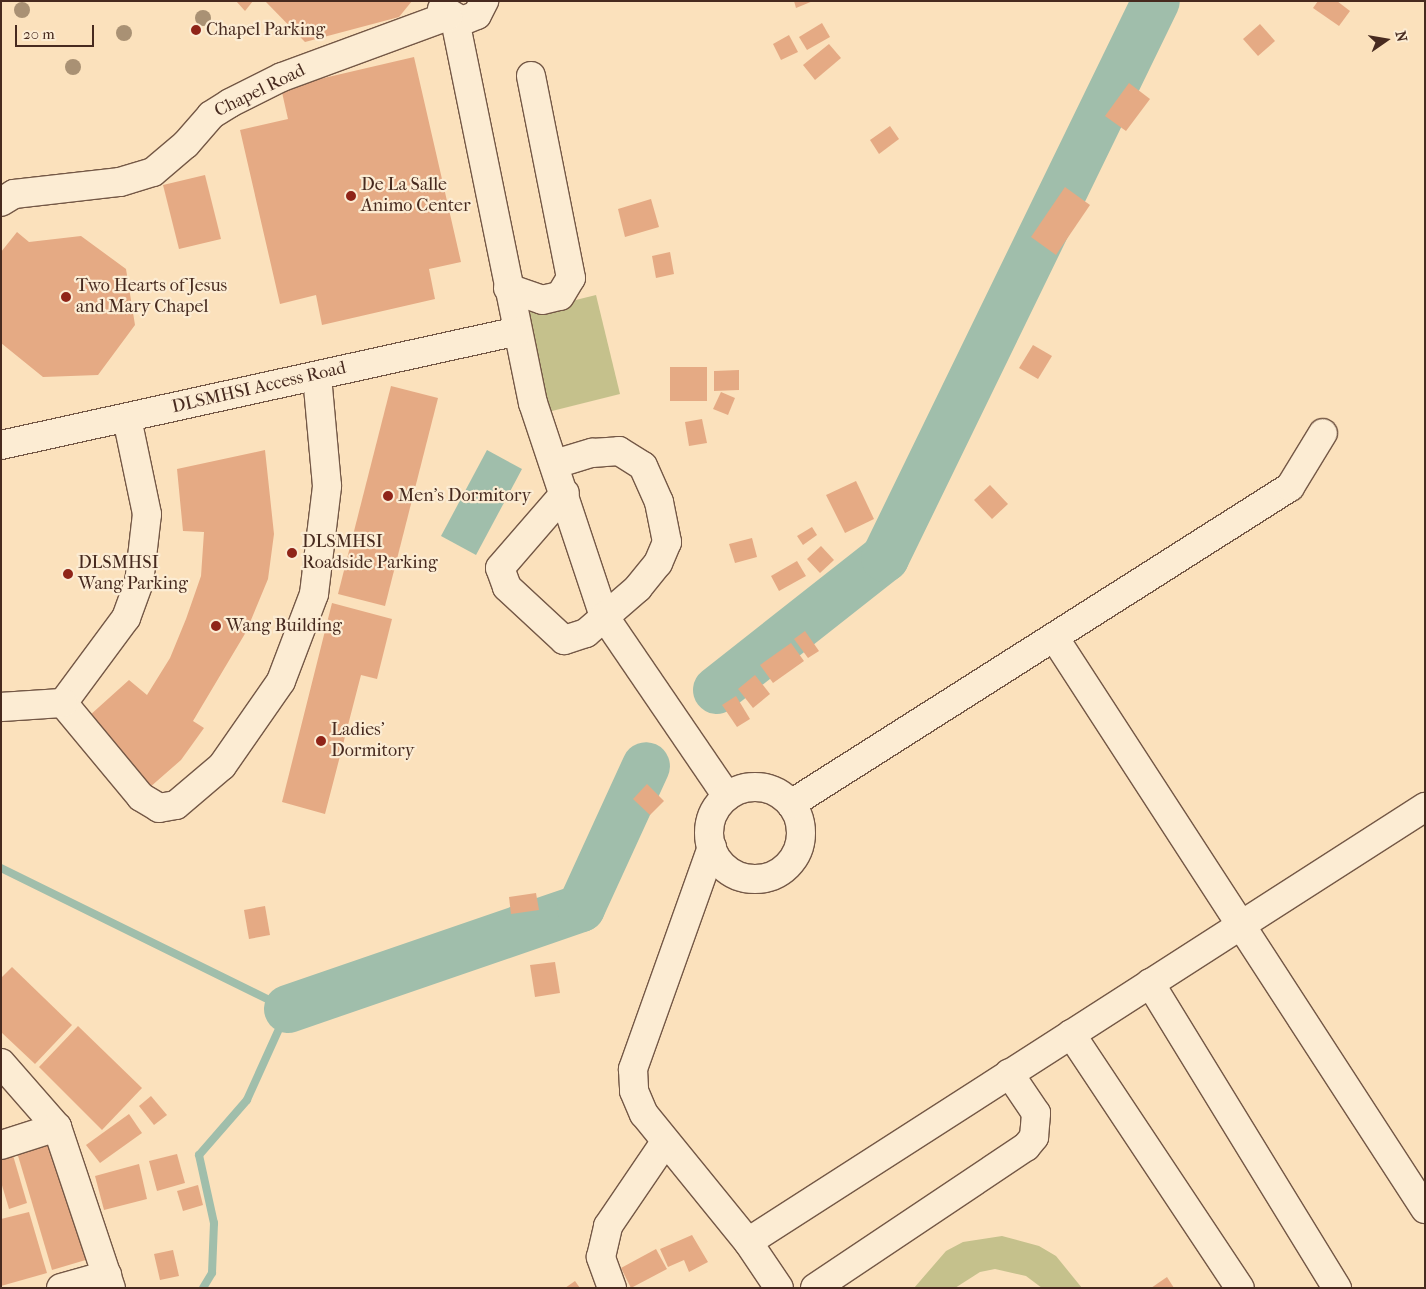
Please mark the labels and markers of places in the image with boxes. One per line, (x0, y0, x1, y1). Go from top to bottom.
place label: Chapel Parking (206, 19, 325, 41)
marker: Chapel Parking (190, 24, 202, 36)
place label: De La Salle Animo Center (361, 175, 471, 218)
marker: De La Salle Animo Center (345, 190, 357, 202)
place label: Two Hearts of Jesus and Mary Chapel (76, 276, 227, 318)
marker: Two Hearts of Jesus and Mary Chapel (60, 291, 72, 303)
place label: Men's Dormitory (398, 485, 531, 507)
marker: Men's Dormitory (382, 490, 394, 502)
place label: DLSMHSI Roadside Parking (302, 532, 438, 574)
marker: DLSMHSI Roadside Parking (286, 547, 298, 559)
place label: DLSMHSI Wang Parking (78, 553, 188, 596)
marker: DLSMHSI Wang Parking (62, 568, 74, 580)
place label: Wang Building (226, 615, 342, 637)
marker: Wang Building (210, 620, 222, 632)
place label: Ladies' Dormitory (331, 720, 414, 762)
marker: Ladies' Dormitory (315, 735, 327, 747)

